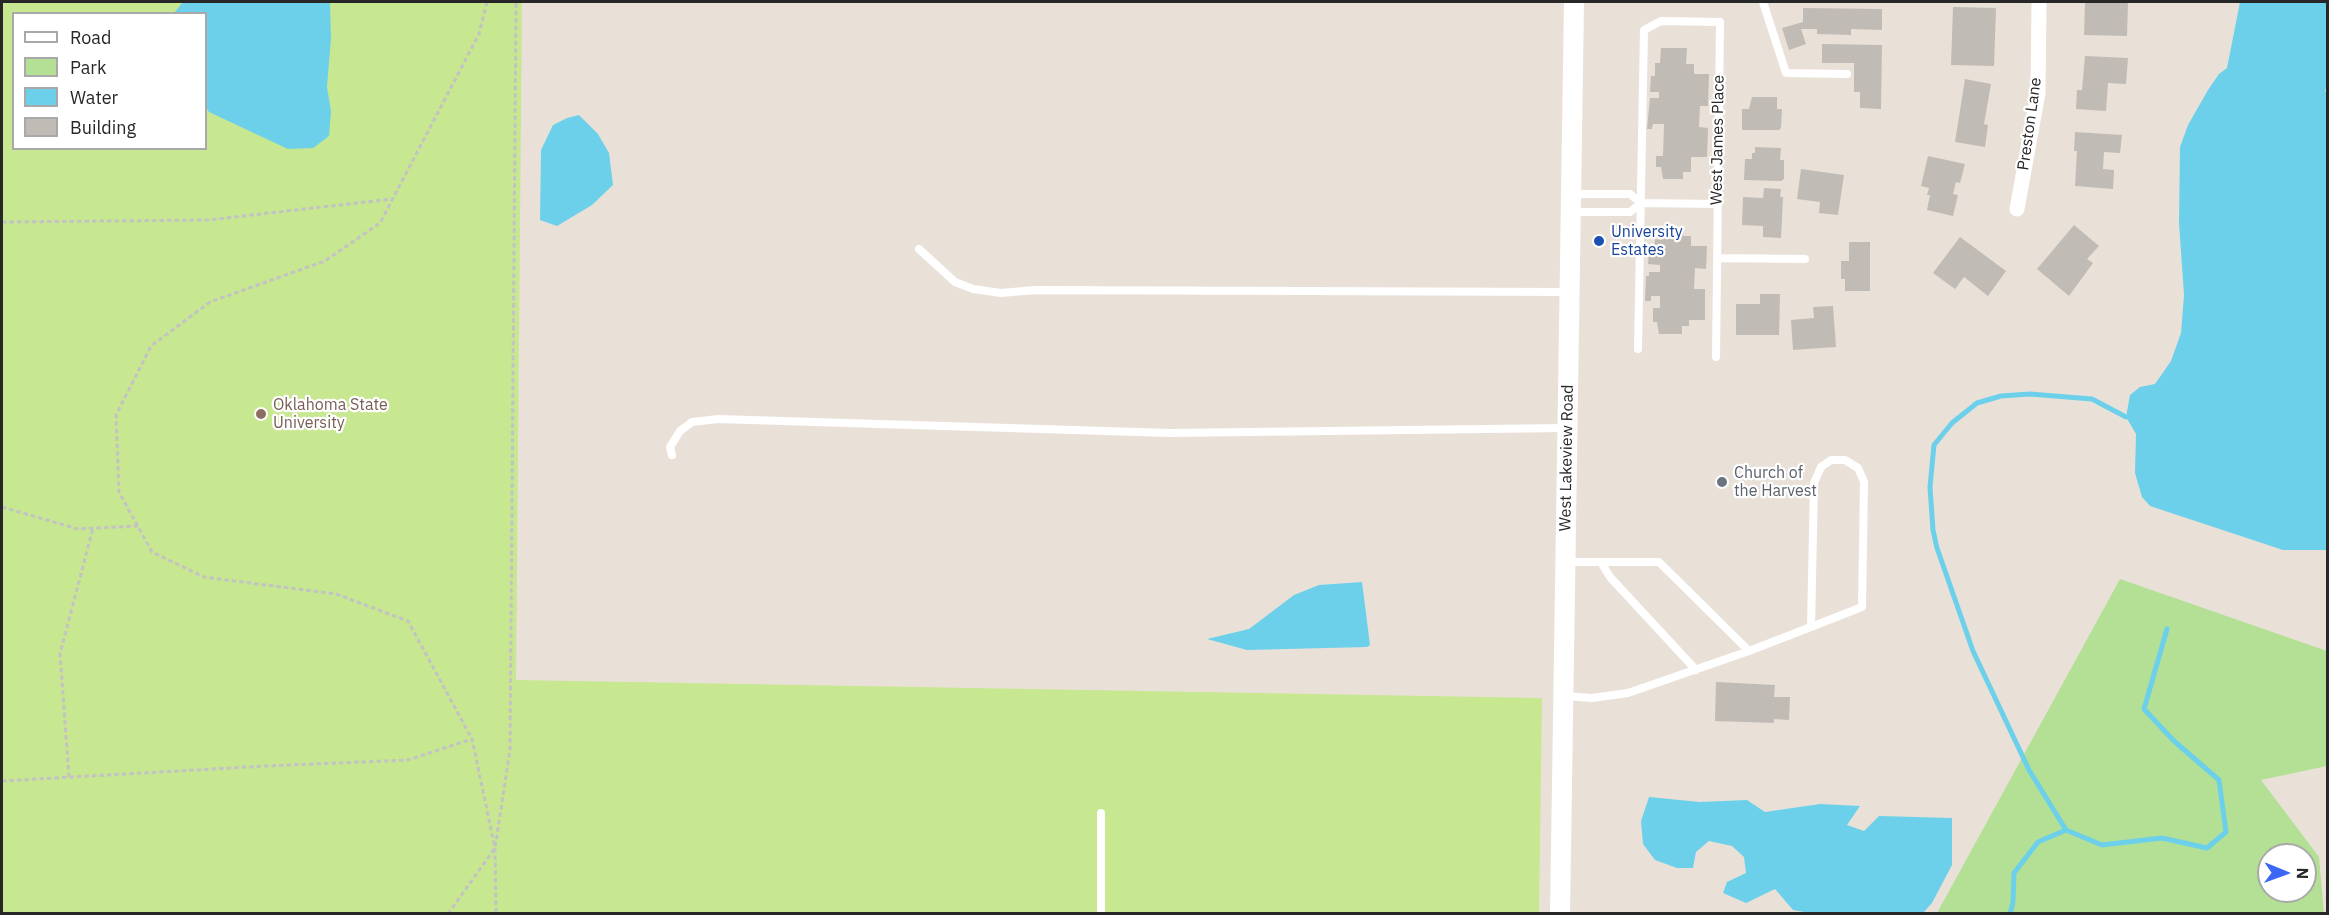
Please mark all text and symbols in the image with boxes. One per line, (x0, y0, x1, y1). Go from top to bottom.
legend (12, 12, 207, 150)
text: Road (70, 26, 111, 49)
text: Park (70, 56, 106, 79)
street label: West James Place (1707, 75, 1729, 205)
street label: Preston Lane (2014, 76, 2046, 172)
text: Water (70, 86, 118, 109)
text: Building (70, 116, 136, 139)
place label: University Estates (1611, 222, 1683, 260)
marker: University Estates (1592, 234, 1606, 248)
street label: West Lakeview Road (1556, 385, 1578, 531)
place label: Oklahoma State University (273, 395, 388, 433)
marker: Oklahoma State University (254, 407, 268, 421)
place label: Church of the Harvest (1734, 463, 1817, 501)
marker: Church of the Harvest (1715, 475, 1729, 489)
north arrow (2257, 843, 2317, 903)
text: N (2293, 867, 2313, 879)

